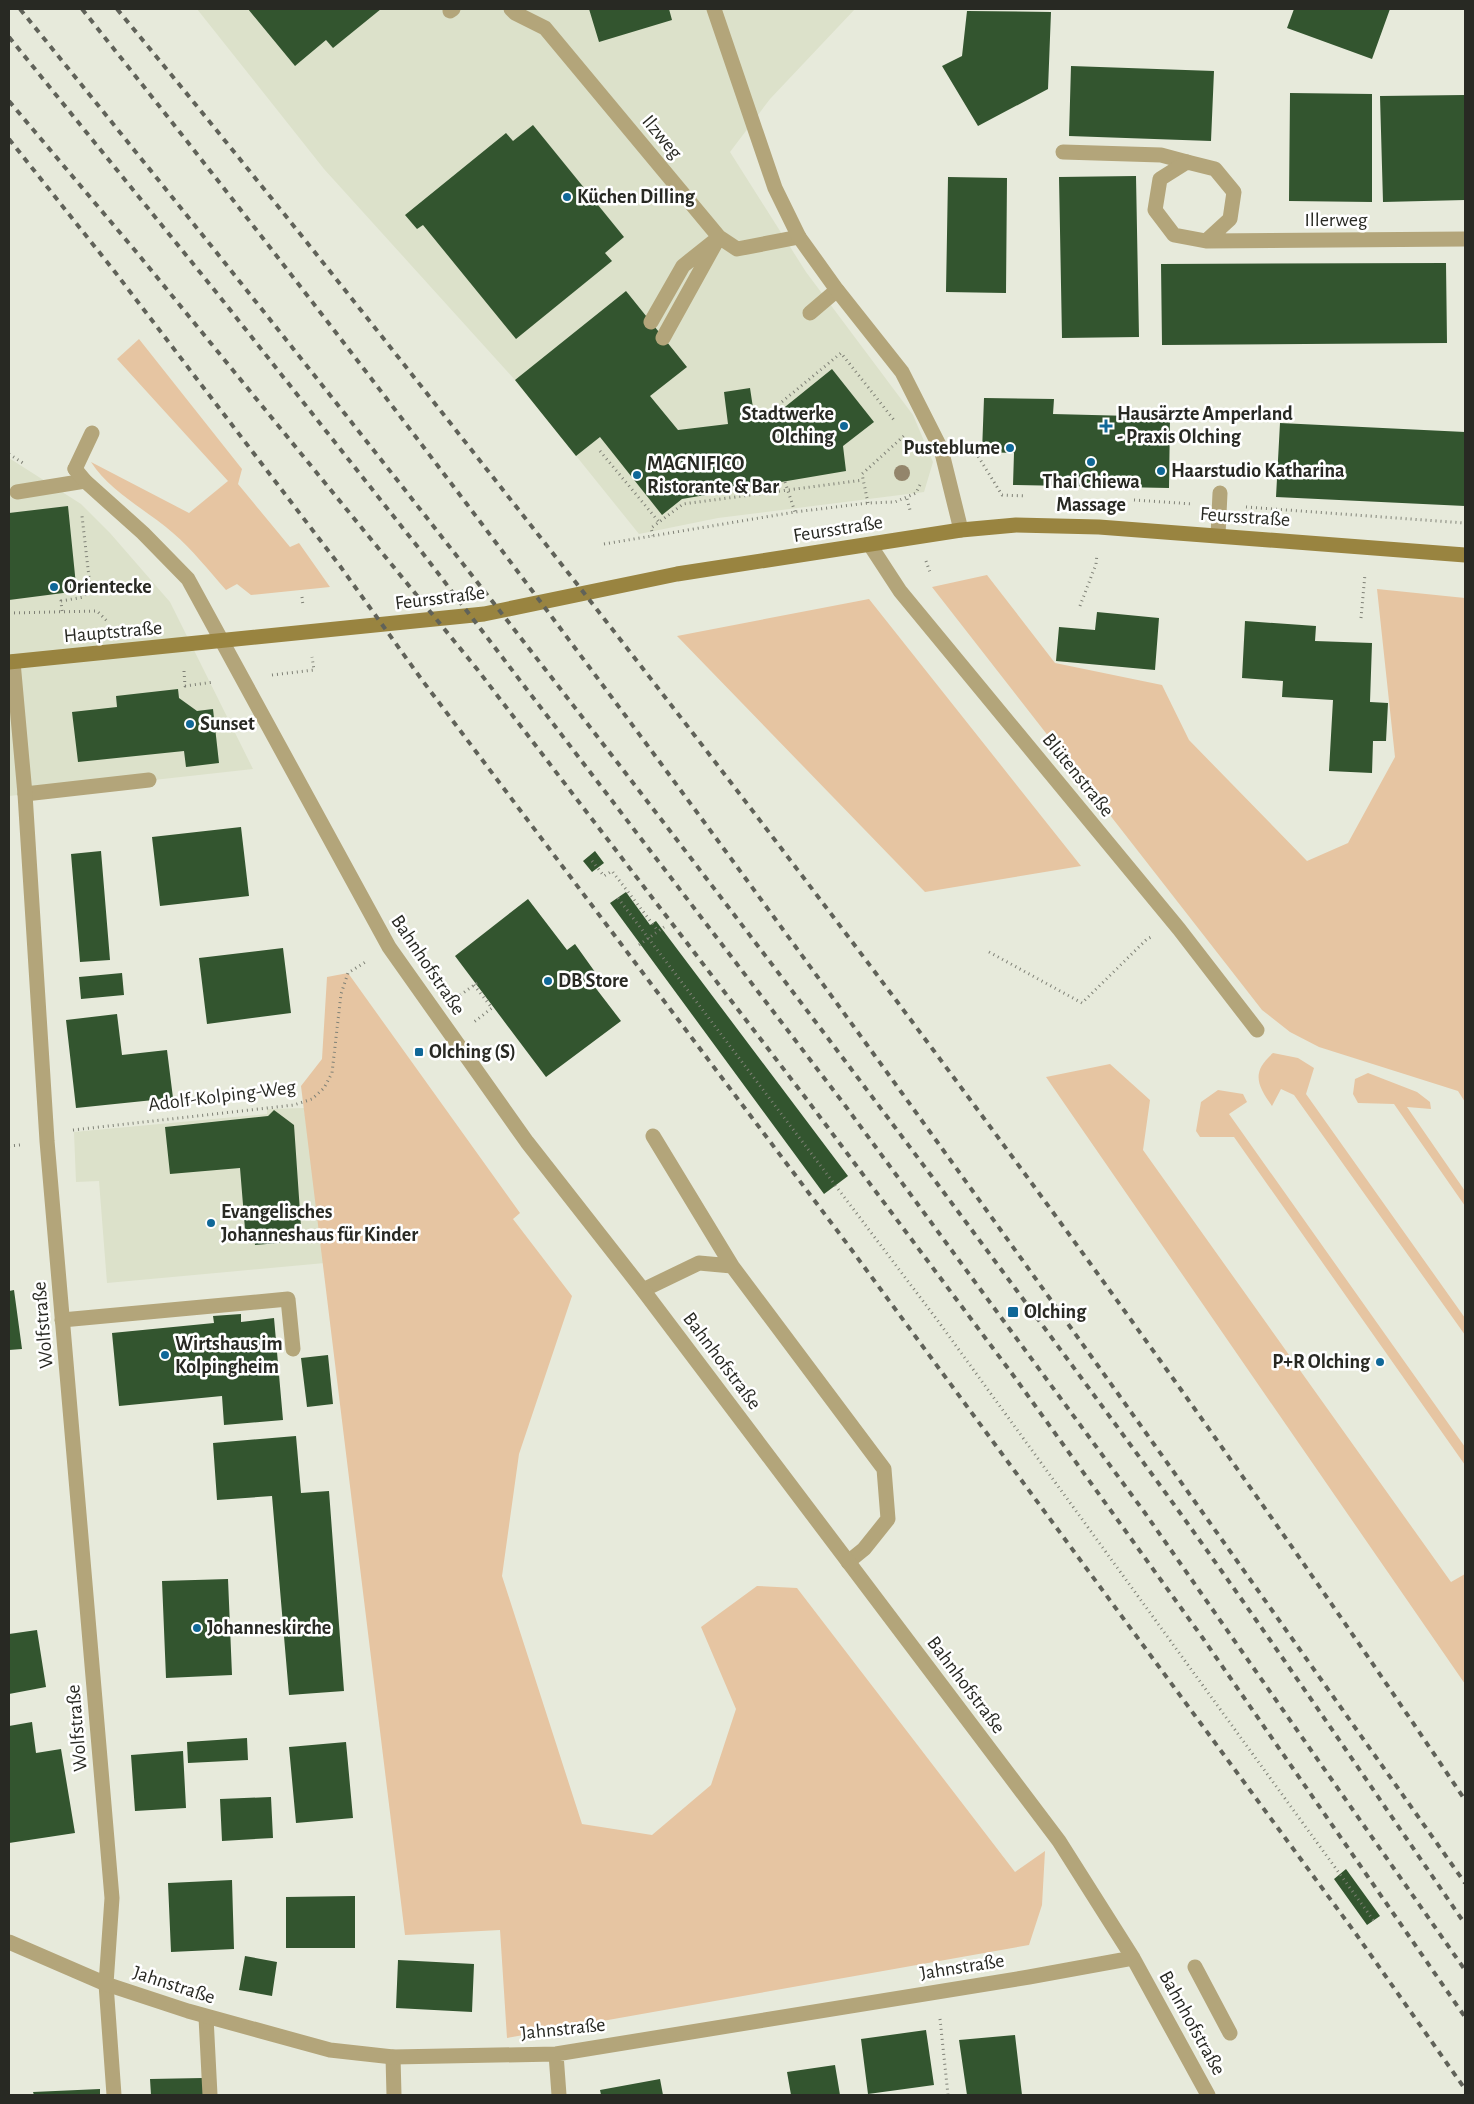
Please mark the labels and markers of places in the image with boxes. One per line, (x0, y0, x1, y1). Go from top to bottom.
place label: Küchen Dilling (577, 187, 696, 207)
marker: Küchen Dilling (561, 191, 573, 203)
place label: Stadtwerke Olching (741, 404, 835, 447)
place label: Hausärzte Amperland - Praxis Olching (1117, 404, 1293, 447)
marker: Hausärzte Amperland - Praxis Olching (1099, 419, 1113, 433)
marker: Stadtwerke Olching (838, 420, 850, 432)
place label: Pusteblume (903, 438, 1000, 458)
marker: Pusteblume (1004, 442, 1016, 454)
place label: MAGNIFICO Ristorante & Bar (647, 454, 779, 497)
marker: Thai Chiewa Massage (1085, 456, 1097, 468)
place label: Haarstudio Katharina (1171, 461, 1345, 481)
marker: Haarstudio Katharina (1155, 465, 1167, 477)
marker: MAGNIFICO Ristorante & Bar (631, 469, 643, 481)
place label: Thai Chiewa Massage (1042, 472, 1140, 515)
place label: Orientecke (64, 577, 152, 597)
marker: Orientecke (48, 581, 60, 593)
place label: Sunset (200, 714, 255, 734)
marker: Sunset (184, 718, 196, 730)
place label: DB Store (558, 971, 628, 991)
marker: DB Store (542, 975, 554, 987)
place label: Olching (S) (429, 1042, 516, 1062)
marker: Olching (S) (413, 1046, 425, 1058)
place label: Evangelisches Johanneshaus für Kinder (221, 1202, 418, 1245)
marker: Evangelisches Johanneshaus für Kinder (205, 1217, 217, 1229)
place label: Olching (1024, 1302, 1087, 1322)
marker: Olching (1006, 1305, 1020, 1319)
place label: Wirtshaus im Kolpingheim (175, 1334, 283, 1377)
marker: Wirtshaus im Kolpingheim (159, 1349, 171, 1361)
place label: P+R Olching (1272, 1352, 1371, 1372)
marker: P+R Olching (1374, 1356, 1386, 1368)
place label: Johanneskirche (207, 1618, 331, 1638)
marker: Johanneskirche (191, 1622, 203, 1634)

